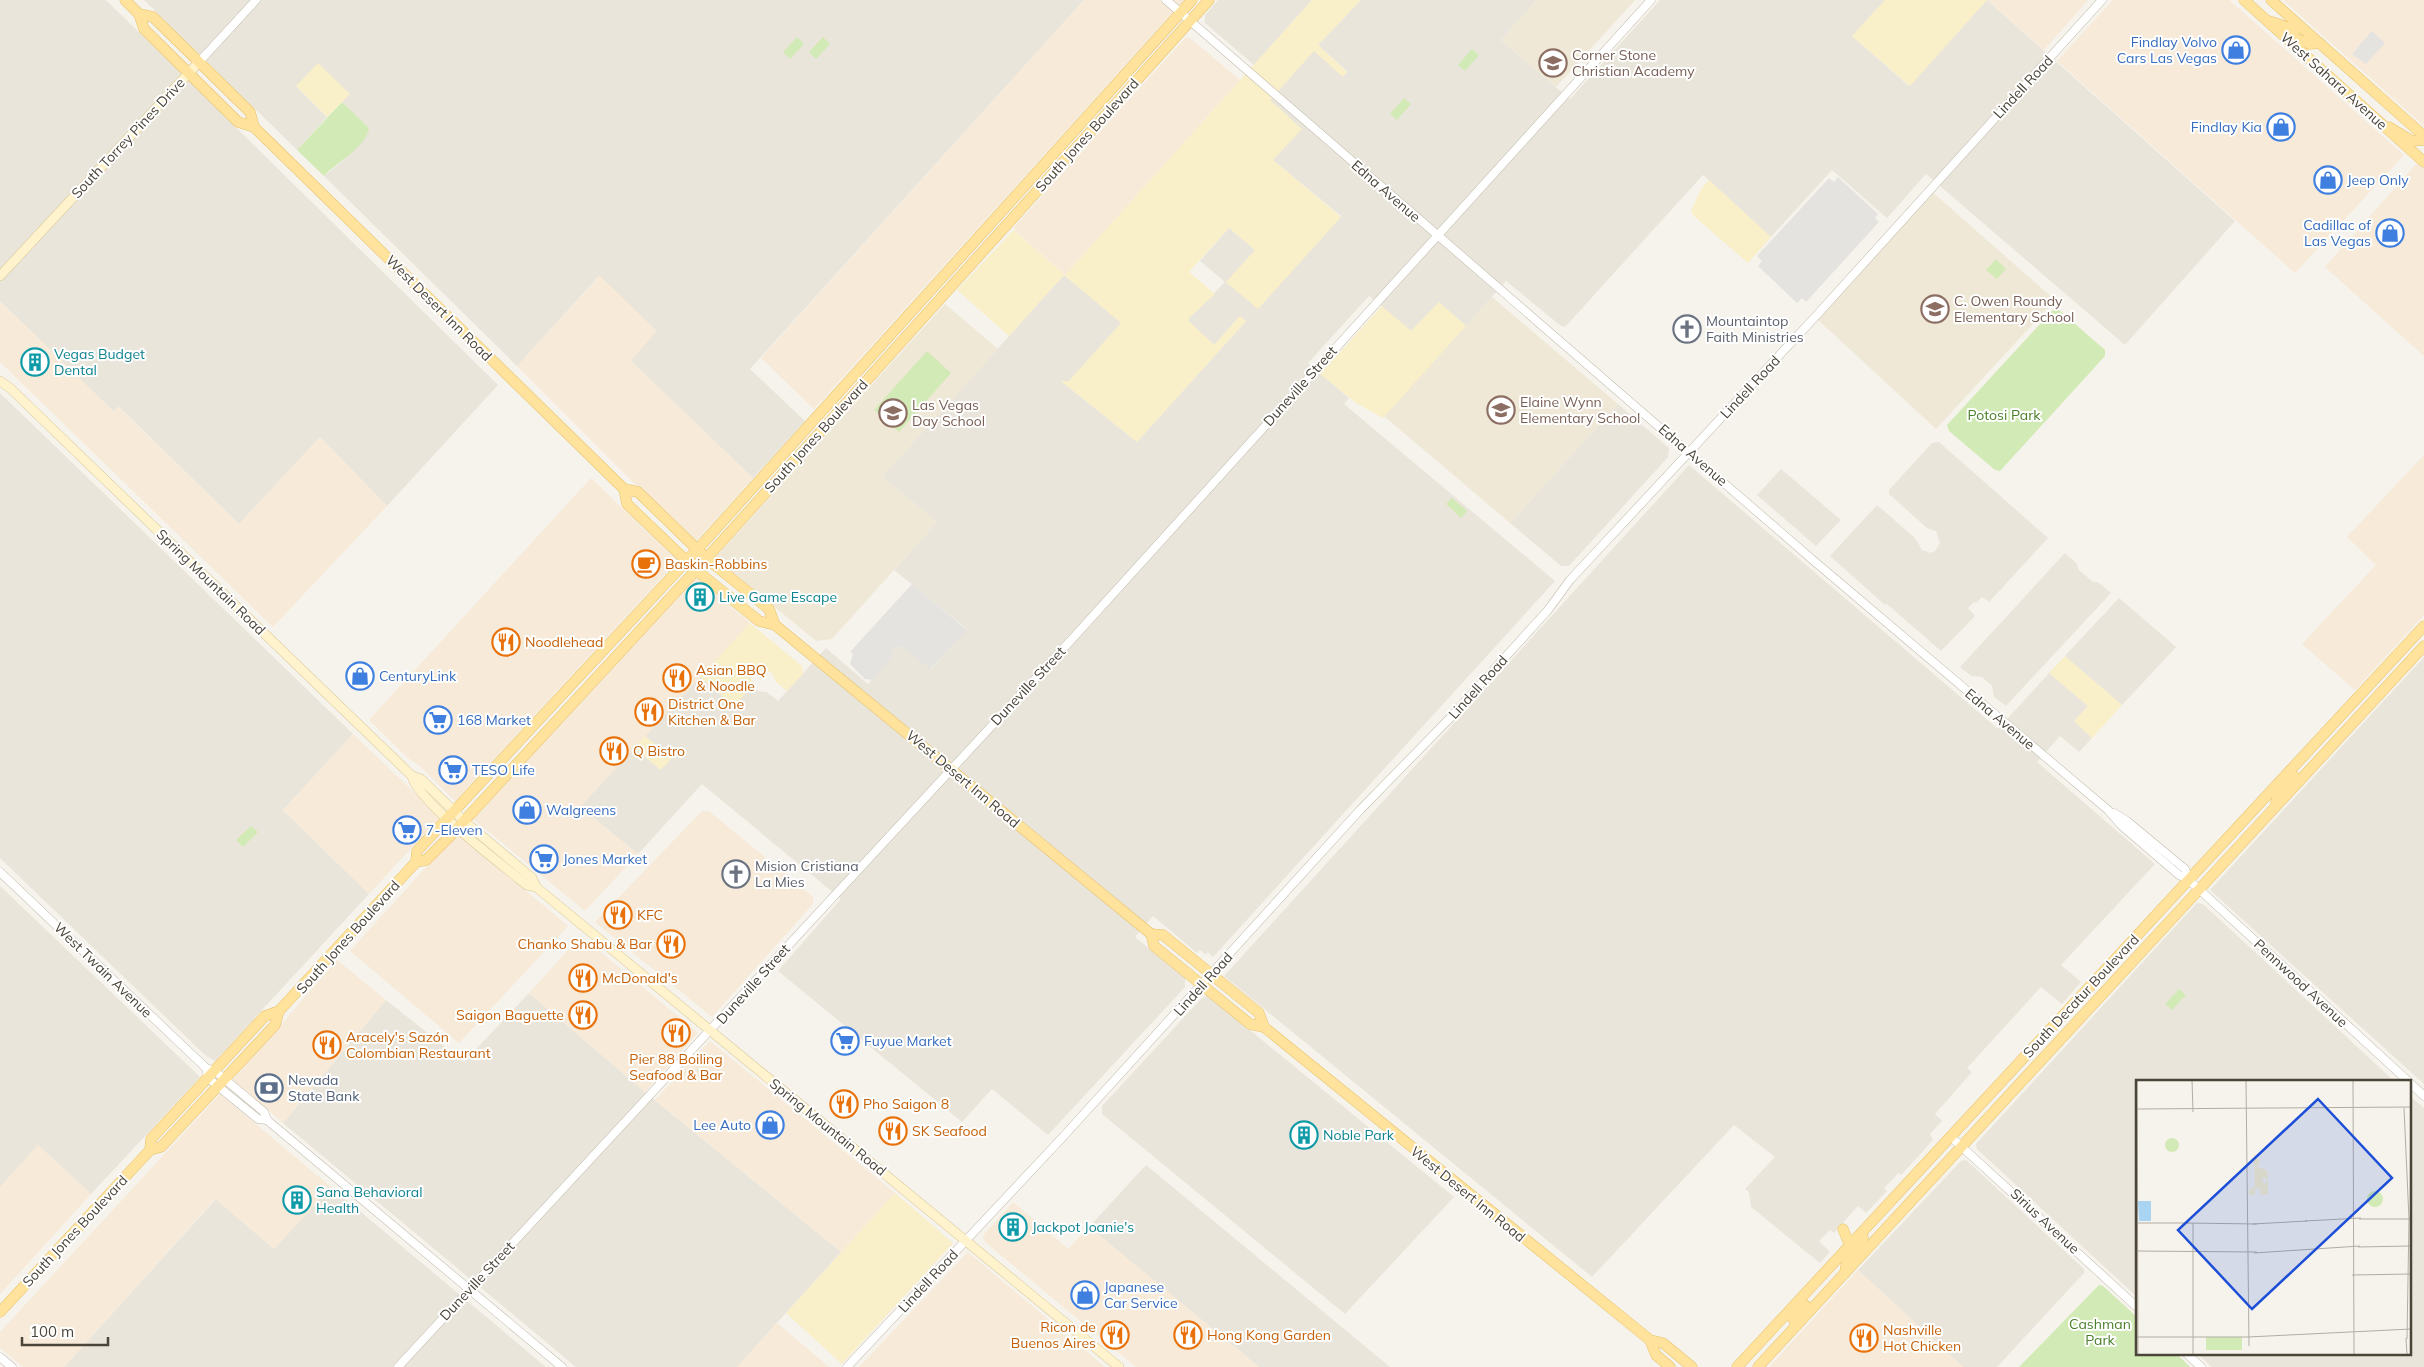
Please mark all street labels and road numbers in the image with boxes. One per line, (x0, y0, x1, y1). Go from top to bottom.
street label: West Sahara Avenue (2277, 28, 2391, 134)
street label: Lindell Road (1989, 52, 2057, 122)
street label: South Torrey Pines Drive (67, 74, 189, 202)
street label: South Jones Boulevard (1031, 75, 1143, 195)
street label: Edna Avenue (1348, 156, 1424, 226)
street label: West Desert Inn Road (382, 251, 496, 365)
street label: Duneville Street (1259, 342, 1341, 430)
street label: Lindell Road (1716, 352, 1784, 422)
street label: South Jones Boulevard (760, 376, 872, 496)
street label: Edna Avenue (1655, 420, 1731, 490)
street label: Spring Mountain Road (153, 525, 269, 639)
street label: Duneville Street (987, 643, 1069, 729)
street label: Lindell Road (1445, 651, 1511, 723)
street label: Edna Avenue (1961, 685, 2039, 753)
street label: West Desert Inn Road (903, 726, 1023, 832)
street label: South Jones Boulevard (292, 877, 404, 997)
street label: West Twain Avenue (50, 918, 156, 1022)
street label: South Decatur Boulevard (2019, 931, 2143, 1061)
street label: Pennwood Avenue (2250, 935, 2352, 1031)
street label: Duneville Street (712, 940, 794, 1028)
street label: Lindell Road (1170, 948, 1236, 1020)
street label: Spring Mountain Road (766, 1074, 890, 1180)
street label: West Desert Inn Road (1407, 1142, 1529, 1246)
street label: South Jones Boulevard (19, 1171, 131, 1291)
street label: Sirius Avenue (2007, 1184, 2083, 1258)
street label: Duneville Street (436, 1238, 518, 1324)
street label: Lindell Road (894, 1246, 962, 1316)

